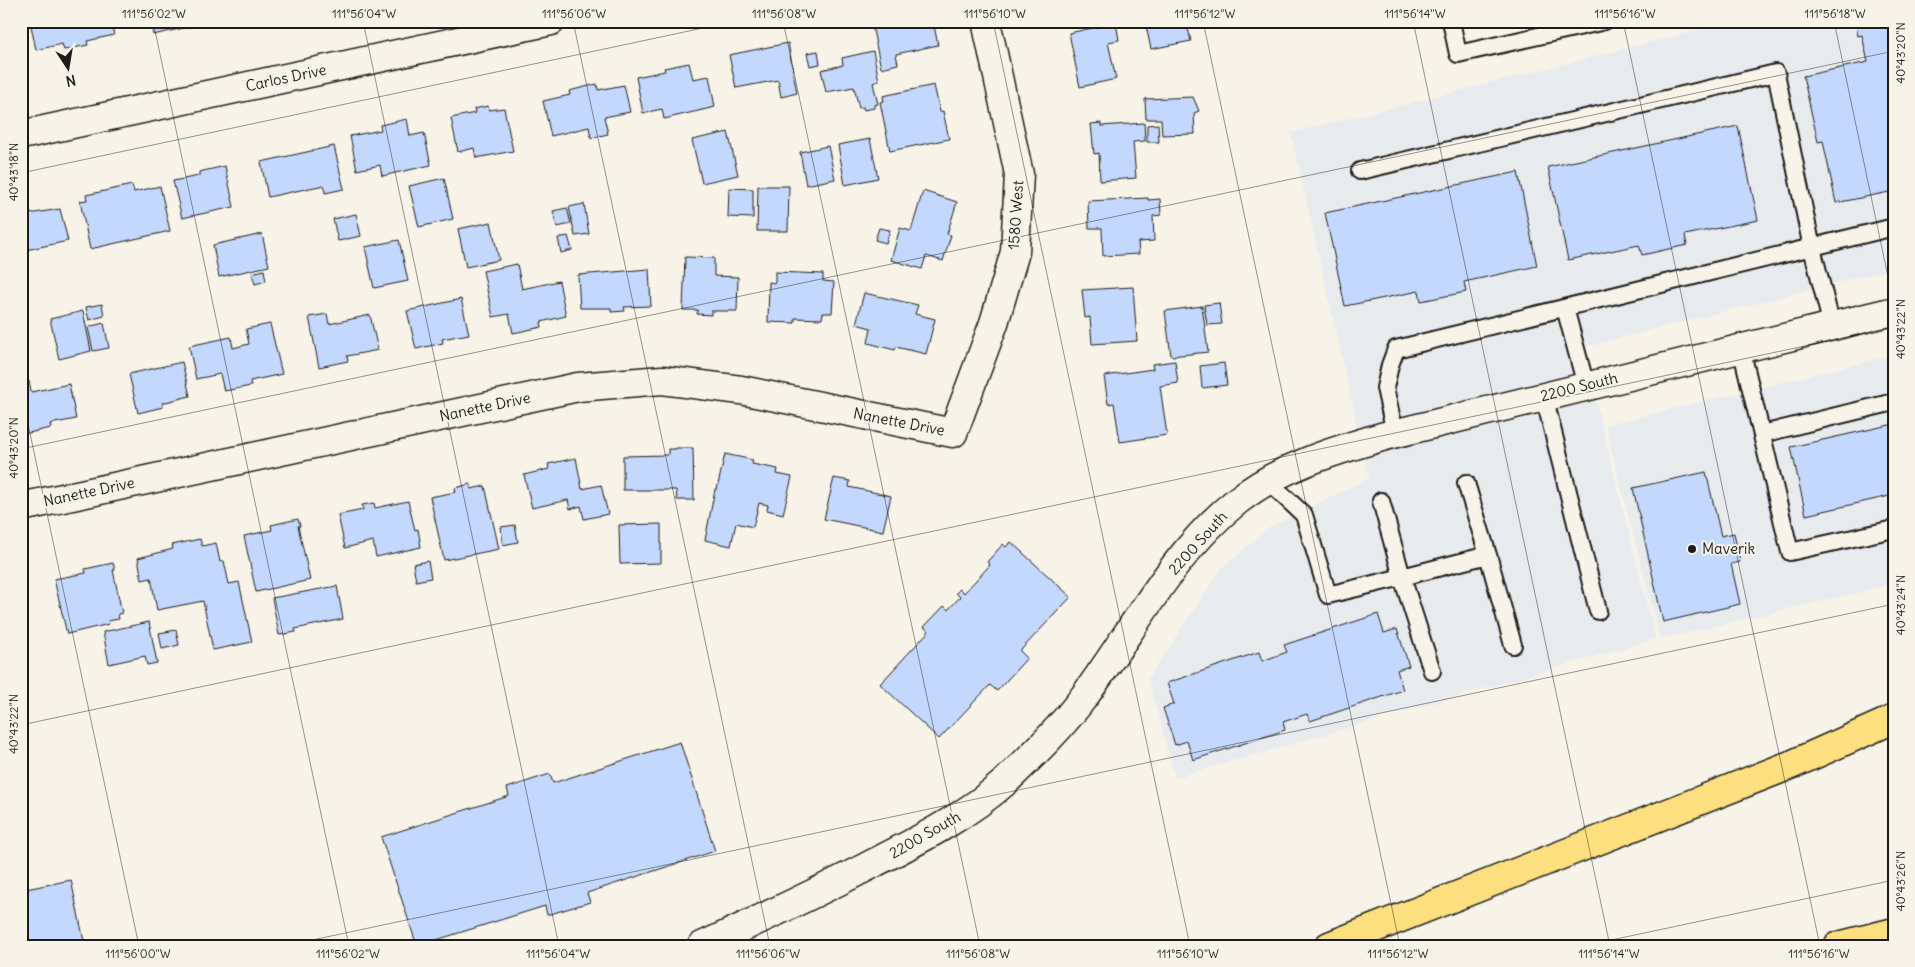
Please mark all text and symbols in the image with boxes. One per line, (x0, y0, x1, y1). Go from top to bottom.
text: 111°56'02"W (122, 6, 186, 21)
text: 111°56'04"W (332, 6, 396, 21)
text: 111°56'06"W (542, 6, 606, 21)
text: 111°56'08"W (752, 6, 816, 21)
text: 111°56'10"W (964, 6, 1026, 21)
text: 111°56'12"W (1175, 6, 1235, 21)
text: 111°56'14"W (1384, 6, 1446, 21)
text: 111°56'16"W (1594, 6, 1656, 21)
text: 111°56'18"W (1804, 6, 1866, 21)
text: 40°43'20"N (1893, 22, 1908, 84)
north arrow (42, 42, 92, 92)
street label: Carlos Drive (244, 60, 328, 95)
text: N (64, 71, 77, 91)
text: 40°43'18"N (6, 143, 21, 201)
street label: 1580 West (1004, 180, 1027, 250)
text: 40°43'22"N (1893, 299, 1908, 359)
street label: 2200 South (1538, 368, 1620, 405)
street label: Nanette Drive (438, 388, 532, 425)
street label: Nanette Drive (852, 403, 946, 440)
text: 40°43'20"N (6, 417, 21, 479)
street label: Nanette Drive (42, 473, 136, 510)
street label: 2200 South (1164, 507, 1231, 578)
place label: Maverik (1702, 539, 1755, 558)
marker: Maverik (1686, 543, 1698, 555)
text: 40°43'24"N (1893, 575, 1908, 635)
text: 40°43'22"N (6, 694, 21, 754)
street label: 2200 South (886, 806, 964, 863)
text: 40°43'26"N (1893, 851, 1908, 911)
text: 111°56'00"W (105, 946, 171, 961)
text: 111°56'02"W (316, 946, 380, 961)
text: 111°56'04"W (526, 946, 590, 961)
text: 111°56'06"W (736, 946, 800, 961)
text: 111°56'08"W (946, 946, 1010, 961)
text: 111°56'10"W (1157, 946, 1219, 961)
text: 111°56'12"W (1368, 946, 1428, 961)
text: 111°56'14"W (1578, 946, 1640, 961)
text: 111°56'16"W (1788, 946, 1850, 961)

